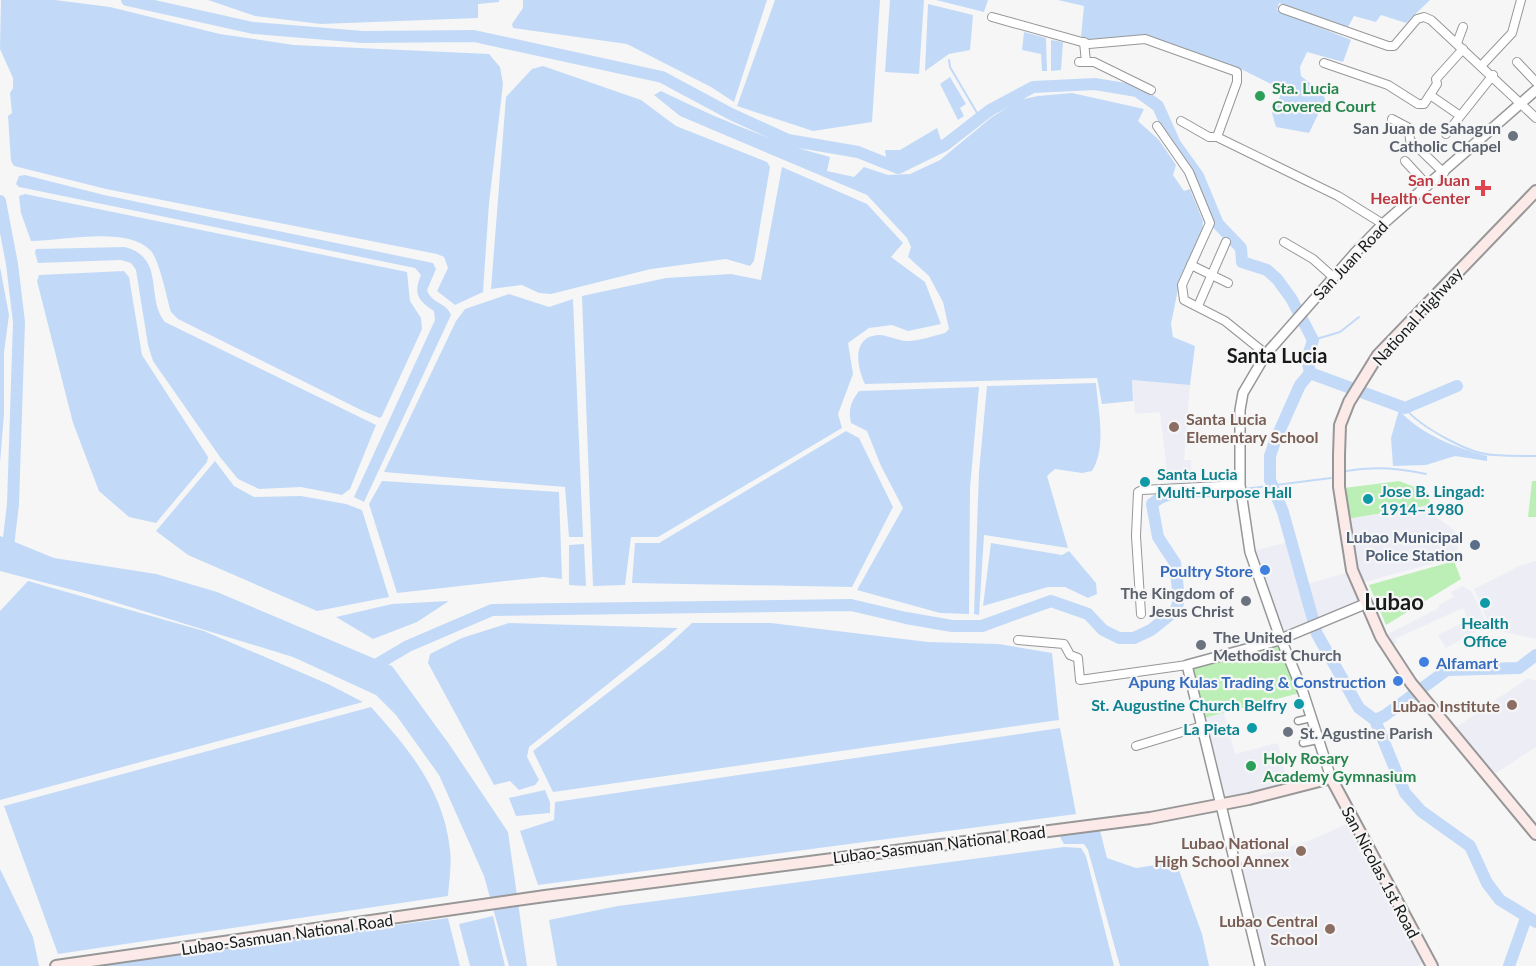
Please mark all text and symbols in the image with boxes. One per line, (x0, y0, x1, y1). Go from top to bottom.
place label: Sta. Lucia Covered Court (1272, 78, 1376, 115)
marker: Sta. Lucia Covered Court (1253, 89, 1267, 103)
place label: San Juan de Sahagun Catholic Chapel (1353, 118, 1501, 155)
marker: San Juan de Sahagun Catholic Chapel (1506, 129, 1520, 143)
place label: San Juan Health Center (1370, 170, 1470, 207)
marker: San Juan Health Center (1474, 179, 1492, 197)
street label: San Juan Road (1309, 217, 1391, 303)
street label: National Highway (1368, 263, 1466, 369)
district label: Santa Lucia (1227, 343, 1327, 367)
place label: Santa Lucia Elementary School (1186, 409, 1318, 446)
marker: Santa Lucia Elementary School (1167, 420, 1181, 434)
place label: Santa Lucia Multi-Purpose Hall (1157, 464, 1292, 501)
marker: Santa Lucia Multi-Purpose Hall (1138, 475, 1152, 489)
place label: Jose B. Lingad: 1914–1980 (1380, 481, 1485, 518)
marker: Jose B. Lingad: 1914–1980 (1361, 492, 1375, 506)
place label: Lubao Municipal Police Station (1346, 527, 1463, 564)
marker: Lubao Municipal Police Station (1468, 538, 1482, 552)
place label: Poultry Store (1160, 561, 1253, 580)
marker: Poultry Store (1258, 563, 1272, 577)
place label: The Kingdom of Jesus Christ (1120, 583, 1234, 620)
district label: Lubao (1364, 588, 1424, 615)
marker: The Kingdom of Jesus Christ (1239, 594, 1253, 608)
marker: Health Office (1478, 596, 1492, 610)
place label: Health Office (1461, 613, 1509, 650)
place label: The United Methodist Church (1213, 627, 1342, 664)
marker: The United Methodist Church (1194, 638, 1208, 652)
place label: Alfamart (1435, 653, 1498, 672)
marker: Alfamart (1417, 655, 1431, 669)
place label: Apung Kulas Trading & Construction (1128, 672, 1386, 691)
marker: Apung Kulas Trading & Construction (1391, 674, 1405, 688)
place label: St. Augustine Church Belfry (1091, 695, 1288, 714)
place label: Lubao Institute (1392, 696, 1500, 715)
marker: St. Augustine Church Belfry (1292, 697, 1306, 711)
marker: Lubao Institute (1505, 698, 1519, 712)
place label: La Pieta (1183, 719, 1240, 738)
marker: La Pieta (1245, 721, 1259, 735)
place label: St. Agustine Parish (1300, 723, 1433, 742)
marker: St. Agustine Parish (1281, 725, 1295, 739)
place label: Holy Rosary Academy Gymnasium (1262, 748, 1416, 785)
marker: Holy Rosary Academy Gymnasium (1244, 759, 1258, 773)
street label: San Nicolas 1st Road (1338, 803, 1424, 941)
street label: Lubao-Sasmuan National Road (832, 822, 1046, 866)
place label: Lubao National High School Annex (1154, 833, 1290, 870)
marker: Lubao National High School Annex (1294, 844, 1308, 858)
street label: Lubao-Sasmuan National Road (180, 910, 394, 958)
place label: Lubao Central School (1219, 911, 1318, 948)
marker: Lubao Central School (1323, 922, 1337, 936)

